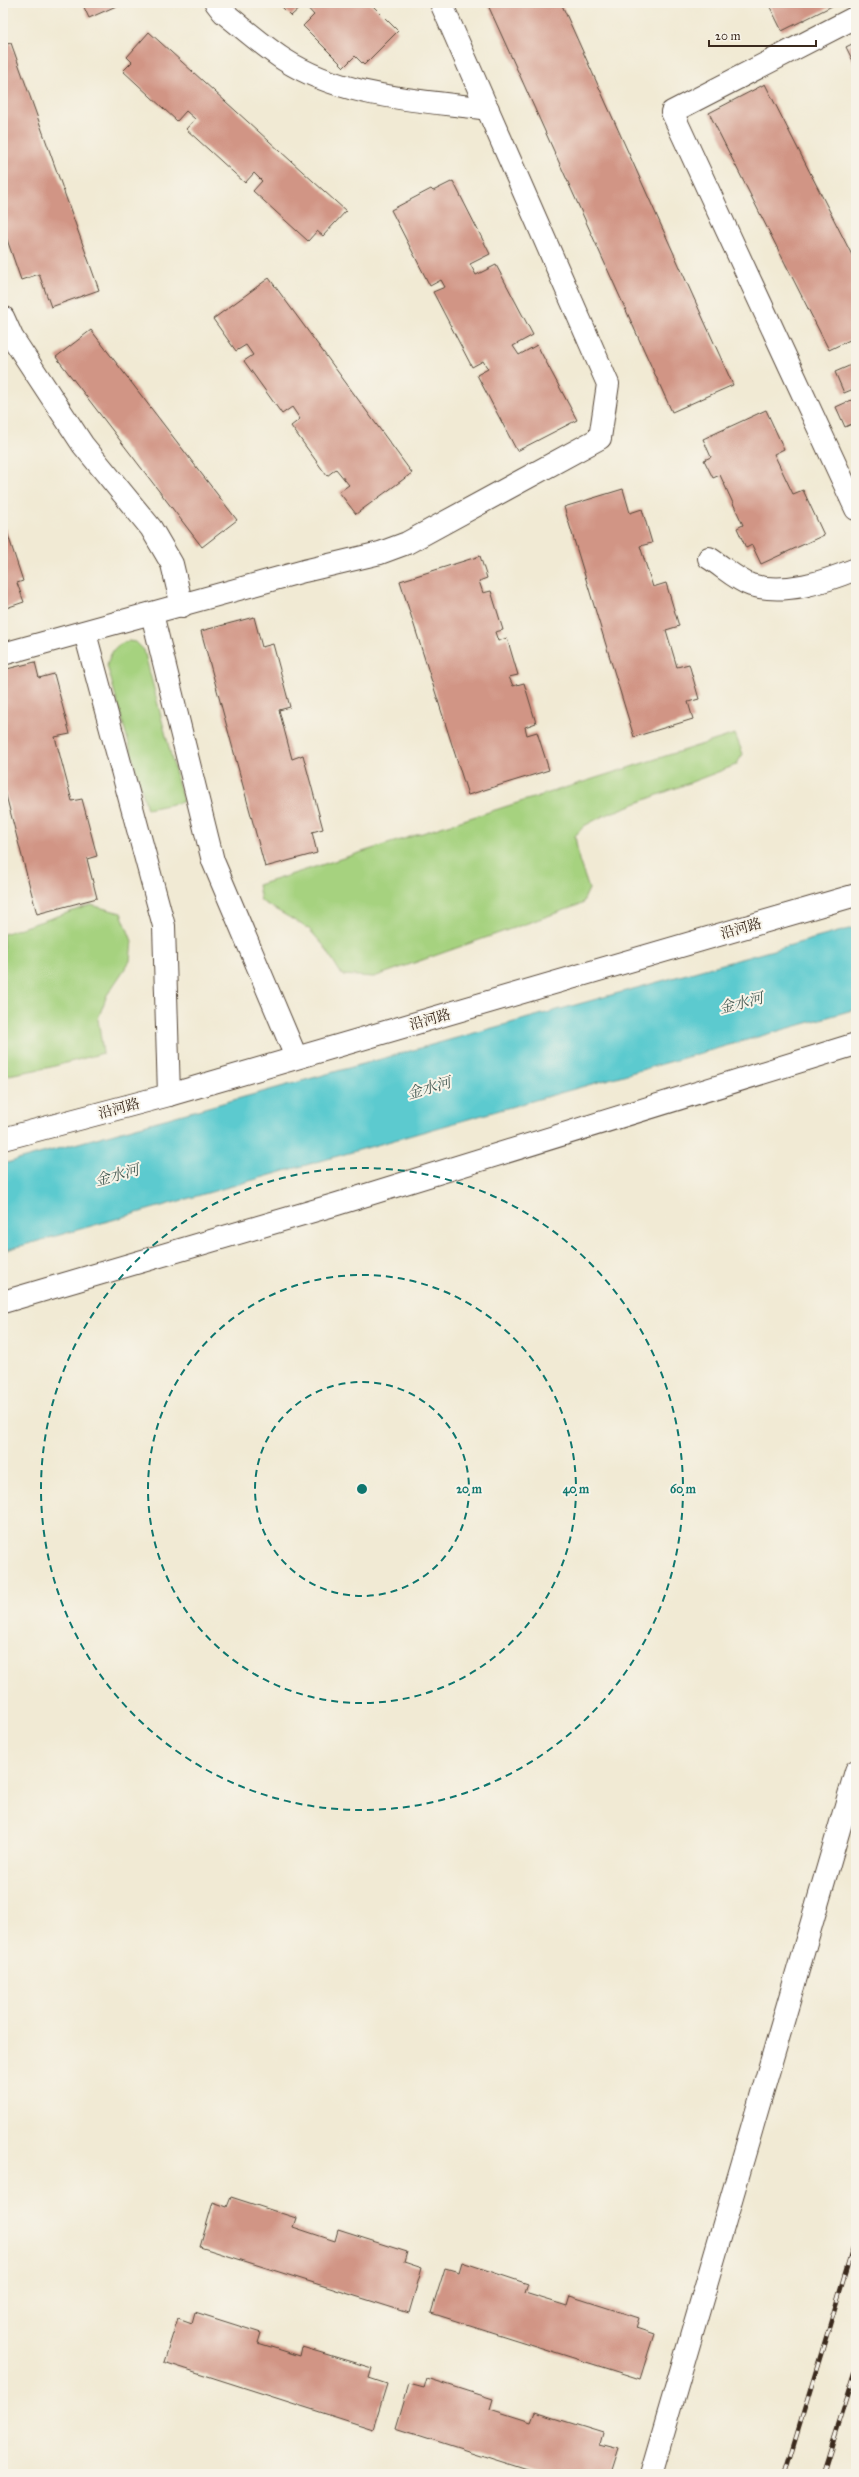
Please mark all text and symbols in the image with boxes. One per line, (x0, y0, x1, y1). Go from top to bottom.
scale bar (709, 22, 816, 48)
text: 20 m (715, 29, 741, 43)
street label: 沿河路 (719, 915, 764, 942)
water label: 金水河 (717, 988, 768, 1017)
street label: 沿河路 (408, 1006, 453, 1033)
water label: 金水河 (405, 1072, 456, 1103)
street label: 沿河路 (97, 1095, 142, 1122)
water label: 金水河 (93, 1160, 144, 1190)
centre of rings (355, 1482, 369, 1496)
text: 20 m (456, 1482, 483, 1496)
text: 40 m (563, 1482, 590, 1497)
text: 60 m (670, 1482, 697, 1496)

